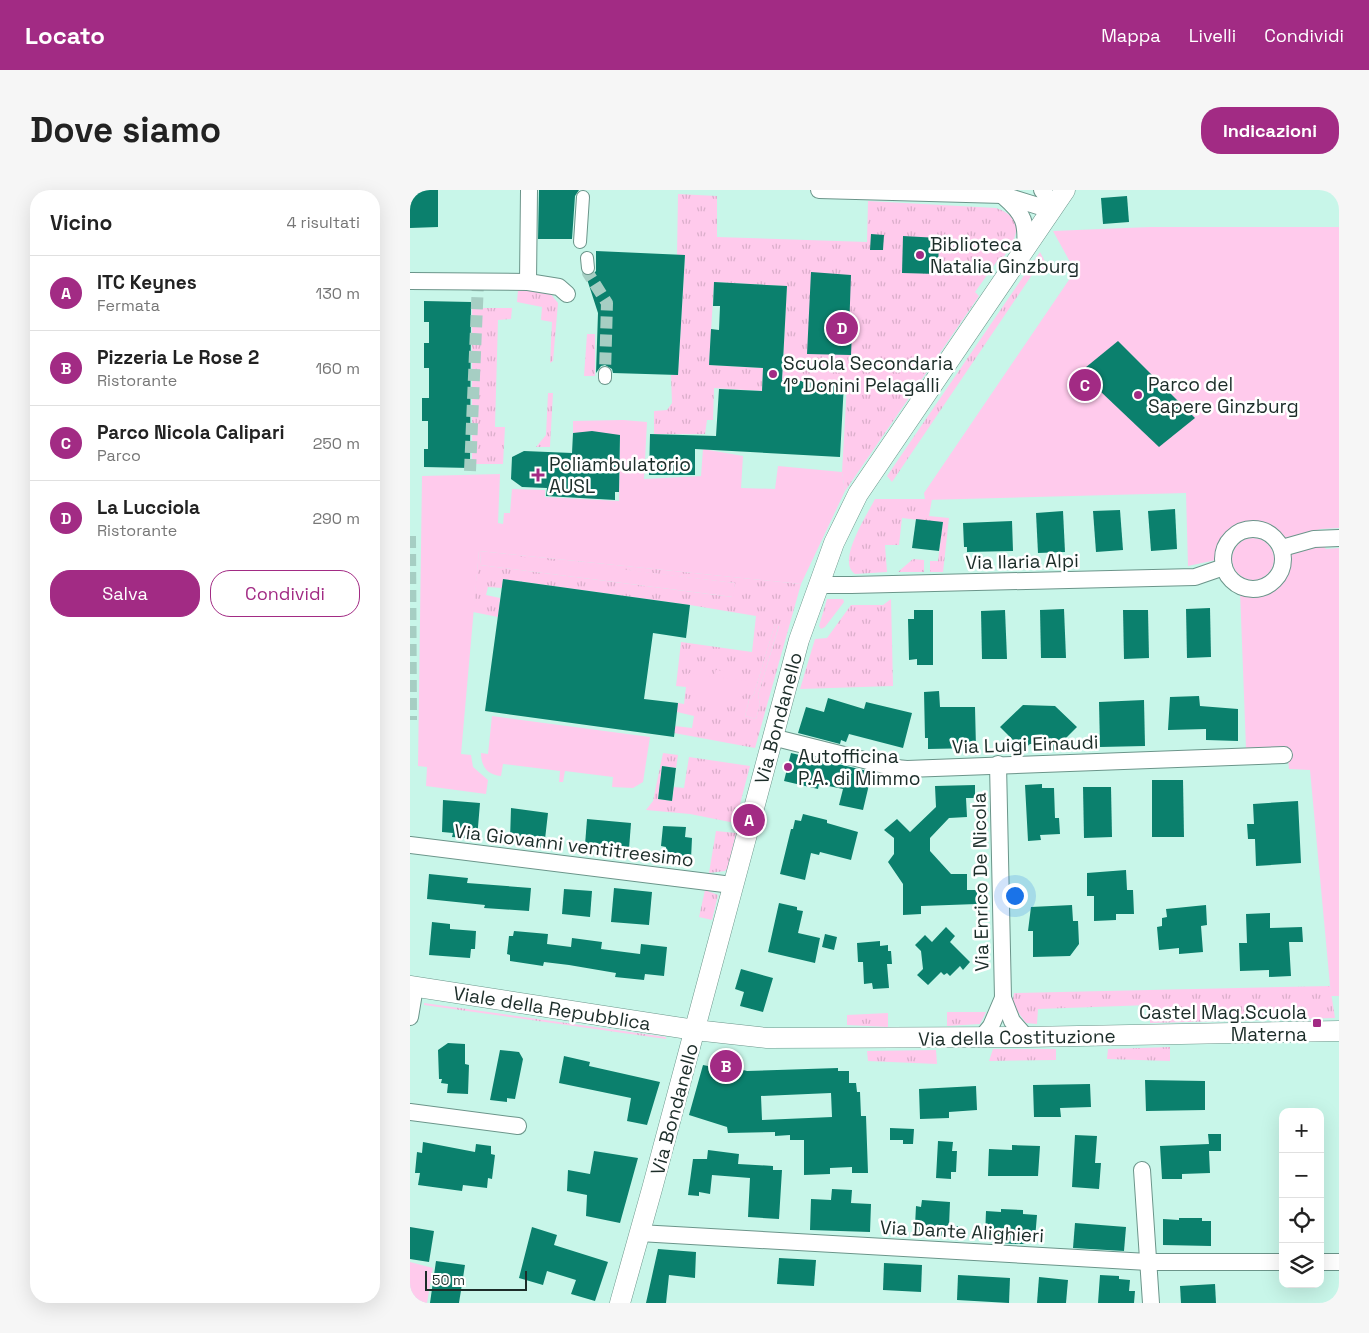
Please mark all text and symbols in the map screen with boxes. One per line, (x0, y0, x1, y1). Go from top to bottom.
text: Locato (25, 20, 105, 51)
text: Mappa (1101, 24, 1161, 47)
text: Livelli (1189, 24, 1236, 47)
text: Condividi (1264, 24, 1344, 47)
button: Indicazioni (1201, 107, 1339, 154)
text: Dove siamo (30, 108, 221, 152)
text: Vicino (50, 209, 112, 236)
text: 4 risultati (287, 212, 360, 233)
place label: Biblioteca Natalia Ginzburg (930, 232, 1079, 279)
marker: Biblioteca Natalia Ginzburg (914, 249, 926, 261)
text: ITC Keynes (97, 270, 197, 295)
text: A (61, 283, 71, 304)
text: 130 m (316, 283, 360, 304)
text: Fermata (97, 295, 160, 316)
pin: D (826, 309, 858, 347)
text: Pizzeria Le Rose 2 (97, 345, 259, 370)
place label: Scuola Secondaria 1° Donini Pelagalli (783, 351, 953, 398)
text: B (61, 358, 71, 379)
text: 160 m (315, 358, 360, 379)
pin: C (1069, 366, 1101, 404)
marker: Scuola Secondaria 1° Donini Pelagalli (767, 368, 779, 380)
text: Ristorante (97, 370, 177, 391)
place label: Parco del Sapere Ginzburg (1148, 372, 1299, 419)
marker: Parco del Sapere Ginzburg (1132, 389, 1144, 401)
text: Parco Nicola Calipari (97, 420, 284, 445)
text: C (61, 433, 71, 454)
text: 250 m (313, 433, 360, 454)
text: Parco (97, 445, 141, 466)
place label: Poliambulatorio AUSL (549, 452, 691, 499)
marker: Poliambulatorio AUSL (531, 468, 545, 482)
text: La Lucciola (97, 495, 200, 520)
text: D (61, 508, 71, 529)
text: 290 m (312, 508, 360, 529)
text: Ristorante (97, 520, 177, 541)
street label: Via Ilaria Alpi (965, 548, 1079, 575)
button: Salva (50, 570, 200, 617)
button: Condividi (210, 570, 360, 617)
street label: Via Bondanello (749, 650, 808, 787)
street label: Via Luigi Einaudi (951, 729, 1099, 760)
place label: Autofficina P.A. di Mimmo (798, 744, 920, 791)
marker: Autofficina P.A. di Mimmo (782, 761, 794, 773)
street label: Via Enrico De Nicola (966, 792, 995, 972)
pin: A (733, 801, 765, 839)
street label: Via Giovanni ventitreesimo (453, 818, 695, 873)
your location (1002, 883, 1028, 909)
street label: Viale della Repubblica (451, 981, 653, 1036)
place label: Castel Mag.Scuola Materna (1139, 1000, 1307, 1047)
marker: Castel Mag.Scuola Materna (1311, 1017, 1323, 1029)
street label: Via della Costituzione (918, 1023, 1116, 1052)
street label: Via Bondanello (645, 1041, 704, 1178)
pin: B (710, 1047, 742, 1085)
map controls (1279, 1108, 1324, 1288)
button: + (1279, 1108, 1324, 1153)
button: − (1279, 1153, 1324, 1198)
button: locate (1279, 1198, 1324, 1243)
street label: Via Dante Alighieri (879, 1215, 1045, 1248)
button: layers (1279, 1243, 1324, 1288)
scale bar (425, 1268, 528, 1291)
text: 50 m (432, 1271, 465, 1289)

